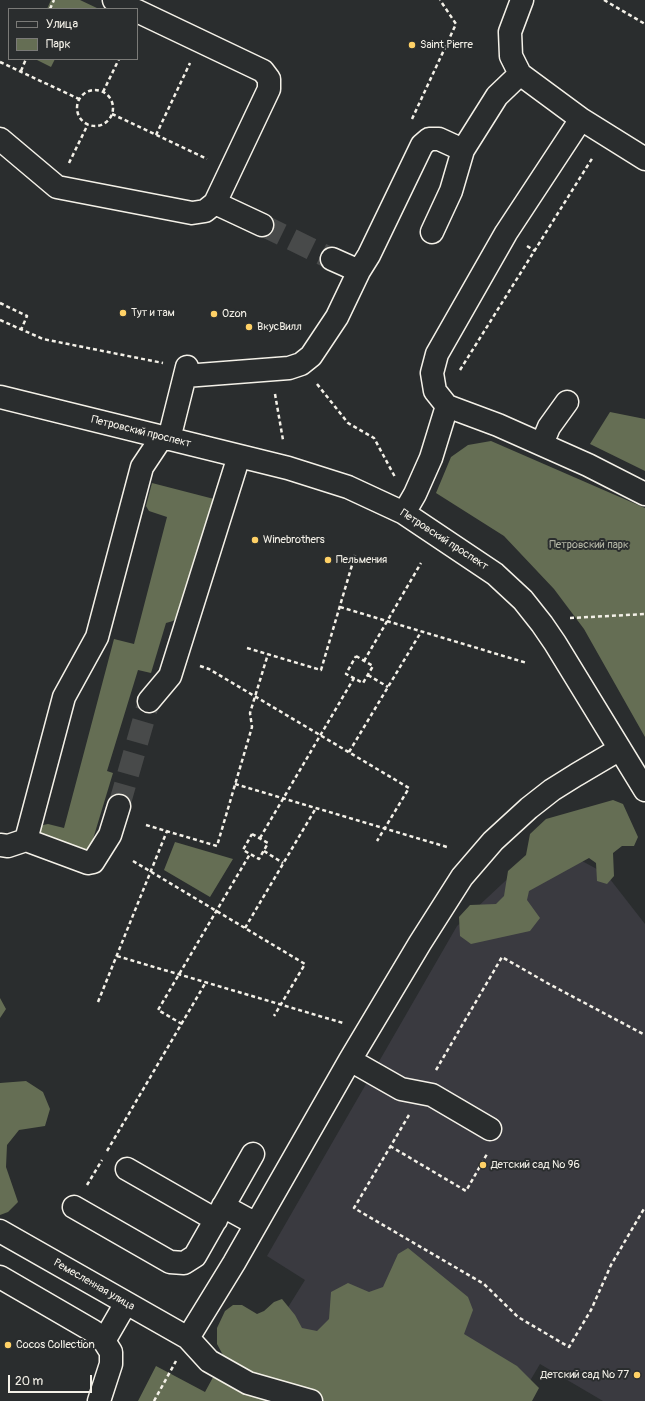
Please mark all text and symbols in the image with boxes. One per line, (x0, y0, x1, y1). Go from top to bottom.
legend (8, 8, 138, 60)
text: Улица (46, 17, 78, 32)
text: Парк (46, 37, 71, 52)
place label: Saint Pierre (420, 38, 473, 52)
marker: Saint Pierre (407, 40, 417, 50)
place label: Тут и там (131, 306, 175, 320)
place label: Ozon (222, 307, 247, 321)
marker: Тут и там (118, 308, 128, 318)
marker: Ozon (209, 309, 219, 319)
place label: ВкусВилл (257, 320, 302, 334)
marker: ВкусВилл (244, 322, 254, 332)
street label: Петровский проспект (90, 413, 192, 451)
street label: Петровский проспект (397, 507, 491, 573)
place label: Winebrothers (263, 533, 325, 547)
marker: Winebrothers (250, 535, 260, 545)
park label: Петровский парк (549, 538, 629, 552)
place label: Пельмения (336, 553, 387, 567)
marker: Пельмения (323, 555, 333, 565)
place label: Детский сад № 96 (491, 1158, 580, 1172)
marker: Детский сад № 96 (478, 1160, 488, 1170)
street label: Ремесленная улица (51, 1256, 137, 1314)
place label: Cocos Collection (16, 1338, 95, 1352)
marker: Cocos Collection (3, 1340, 13, 1350)
scale bar (10, 1367, 94, 1393)
place label: Детский сад № 77 (541, 1368, 629, 1382)
marker: Детский сад № 77 (632, 1370, 642, 1380)
text: 20 m (15, 1374, 43, 1389)

